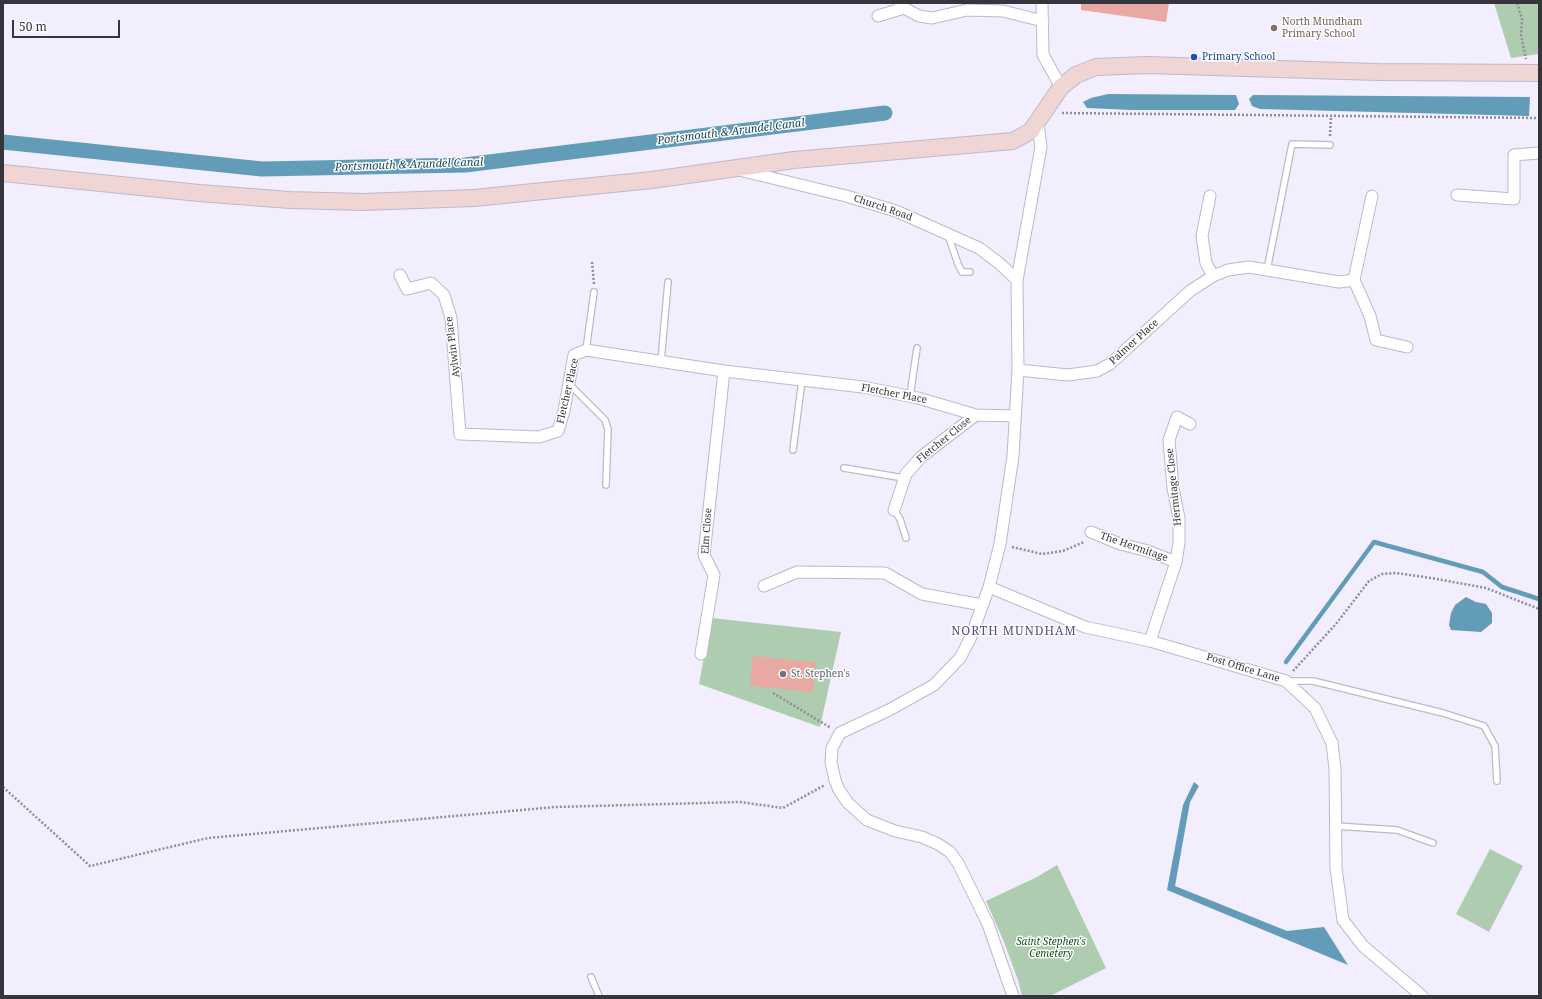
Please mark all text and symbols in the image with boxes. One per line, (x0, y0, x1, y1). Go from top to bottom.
scale bar (14, 12, 122, 38)
place label: North Mundham Primary School (1282, 16, 1362, 40)
text: 50 m (19, 18, 47, 35)
marker: North Mundham Primary School (1269, 23, 1279, 33)
place label: Primary School (1202, 51, 1275, 63)
marker: Primary School (1189, 52, 1199, 62)
water label: Portsmouth & Arundel Canal (657, 116, 805, 148)
water label: Portsmouth & Arundel Canal (335, 156, 483, 174)
street label: Church Road (852, 192, 914, 224)
street label: Aylwin Place (443, 316, 463, 378)
street label: Palmer Place (1107, 317, 1161, 367)
street label: Fletcher Place (555, 357, 581, 425)
street label: Fletcher Place (860, 382, 928, 406)
street label: Fletcher Close (914, 414, 974, 466)
street label: Hermitage Close (1164, 448, 1184, 526)
street label: Elm Close (699, 508, 715, 554)
street label: The Hermitage (1099, 530, 1169, 564)
district label: NORTH MUNDHAM (951, 625, 1077, 639)
street label: Post Office Lane (1205, 651, 1281, 685)
place label: St. Stephen's (791, 668, 850, 680)
marker: St. Stephen's (778, 669, 788, 679)
park label: Saint Stephen's Cemetery (1016, 936, 1086, 960)

